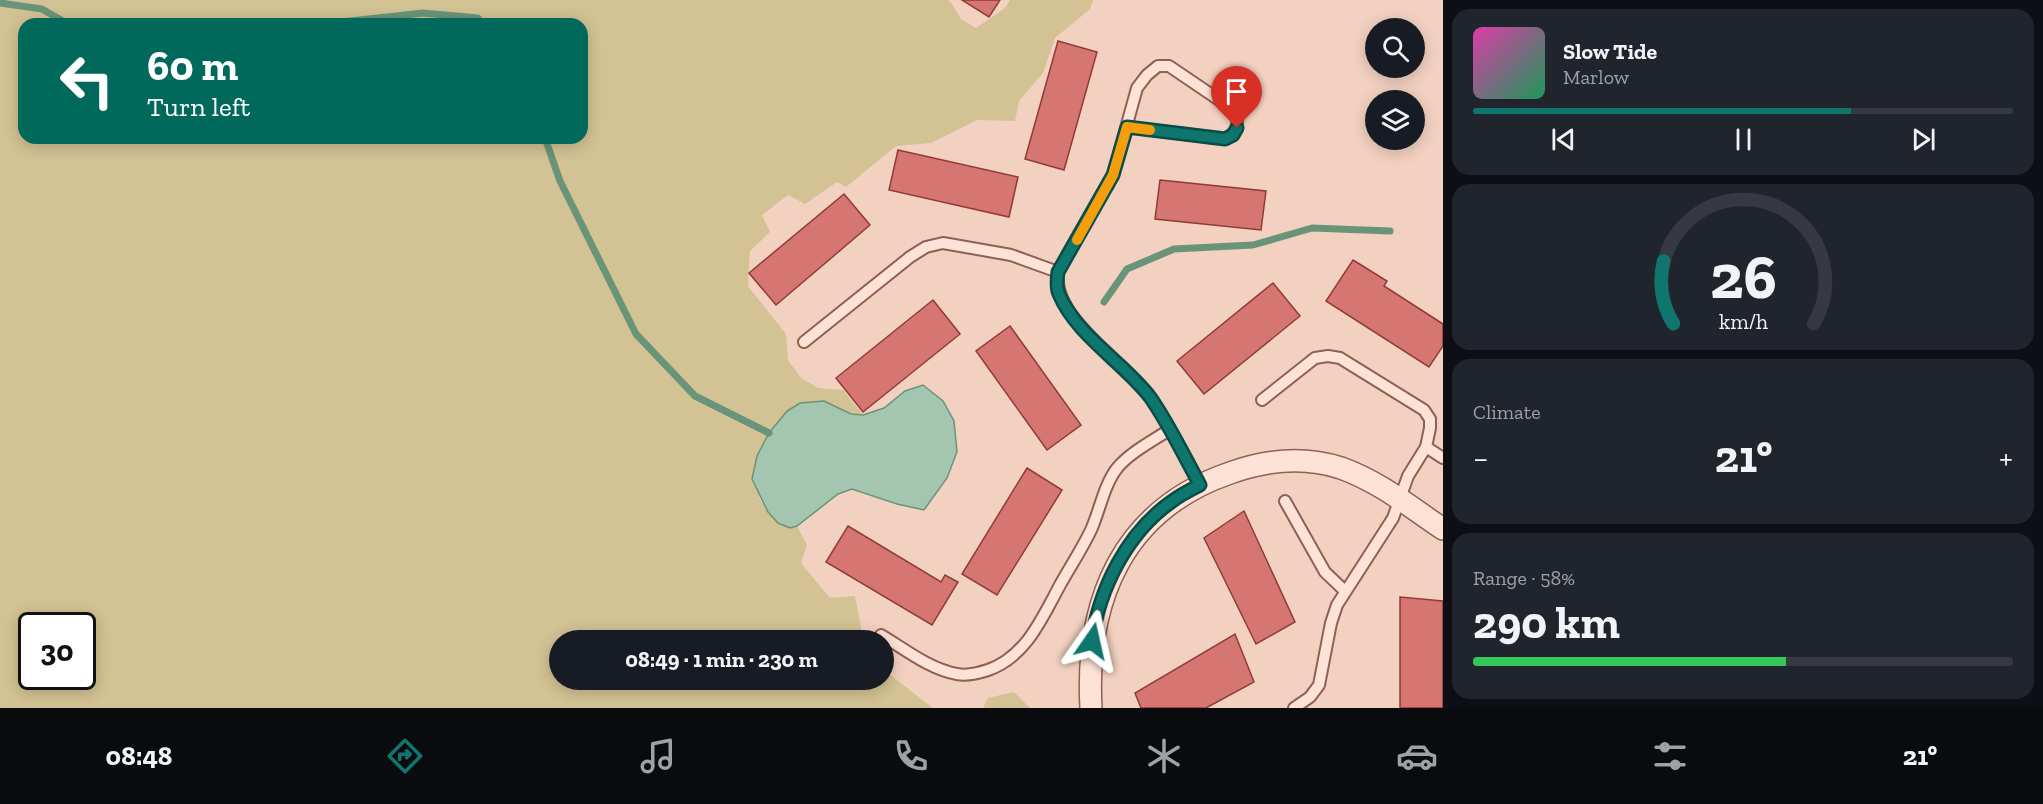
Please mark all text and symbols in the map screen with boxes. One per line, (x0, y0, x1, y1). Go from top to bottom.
map controls (1365, 18, 1425, 150)
button: search (1365, 18, 1425, 78)
text: Slow Tide (1563, 38, 1657, 65)
text: 60 m (147, 40, 238, 91)
icon: left (48, 42, 126, 120)
text: Marlow (1563, 65, 1629, 89)
pin (1211, 66, 1262, 128)
icon: arrive (1220, 75, 1253, 108)
button: layers (1365, 90, 1425, 150)
text: Turn left (147, 91, 250, 123)
icon: previous (1547, 123, 1580, 156)
icon: pause (1727, 123, 1760, 156)
icon: next (1907, 123, 1940, 156)
text: 26 (1710, 239, 1776, 314)
text: km/h (1719, 309, 1767, 334)
text: Climate (1473, 400, 1541, 424)
text: 21° (1715, 430, 1773, 484)
text: − (1473, 438, 1488, 477)
text: + (1999, 438, 2013, 477)
text: Range · 58% (1473, 566, 1575, 590)
text: 290 km (1473, 596, 1620, 650)
position arrow (1060, 609, 1124, 673)
speed limit sign: 30 (18, 612, 96, 690)
text: 08:49 · 1 min · 230 m (625, 646, 818, 673)
icon: directions (384, 735, 426, 777)
icon: music (637, 735, 679, 777)
icon: phone (890, 735, 932, 777)
icon: climate (1143, 735, 1185, 777)
icon: car (1396, 735, 1438, 777)
icon: filters (1649, 735, 1691, 777)
text: 08:48 (106, 740, 172, 772)
text: 21° (1903, 740, 1937, 772)

